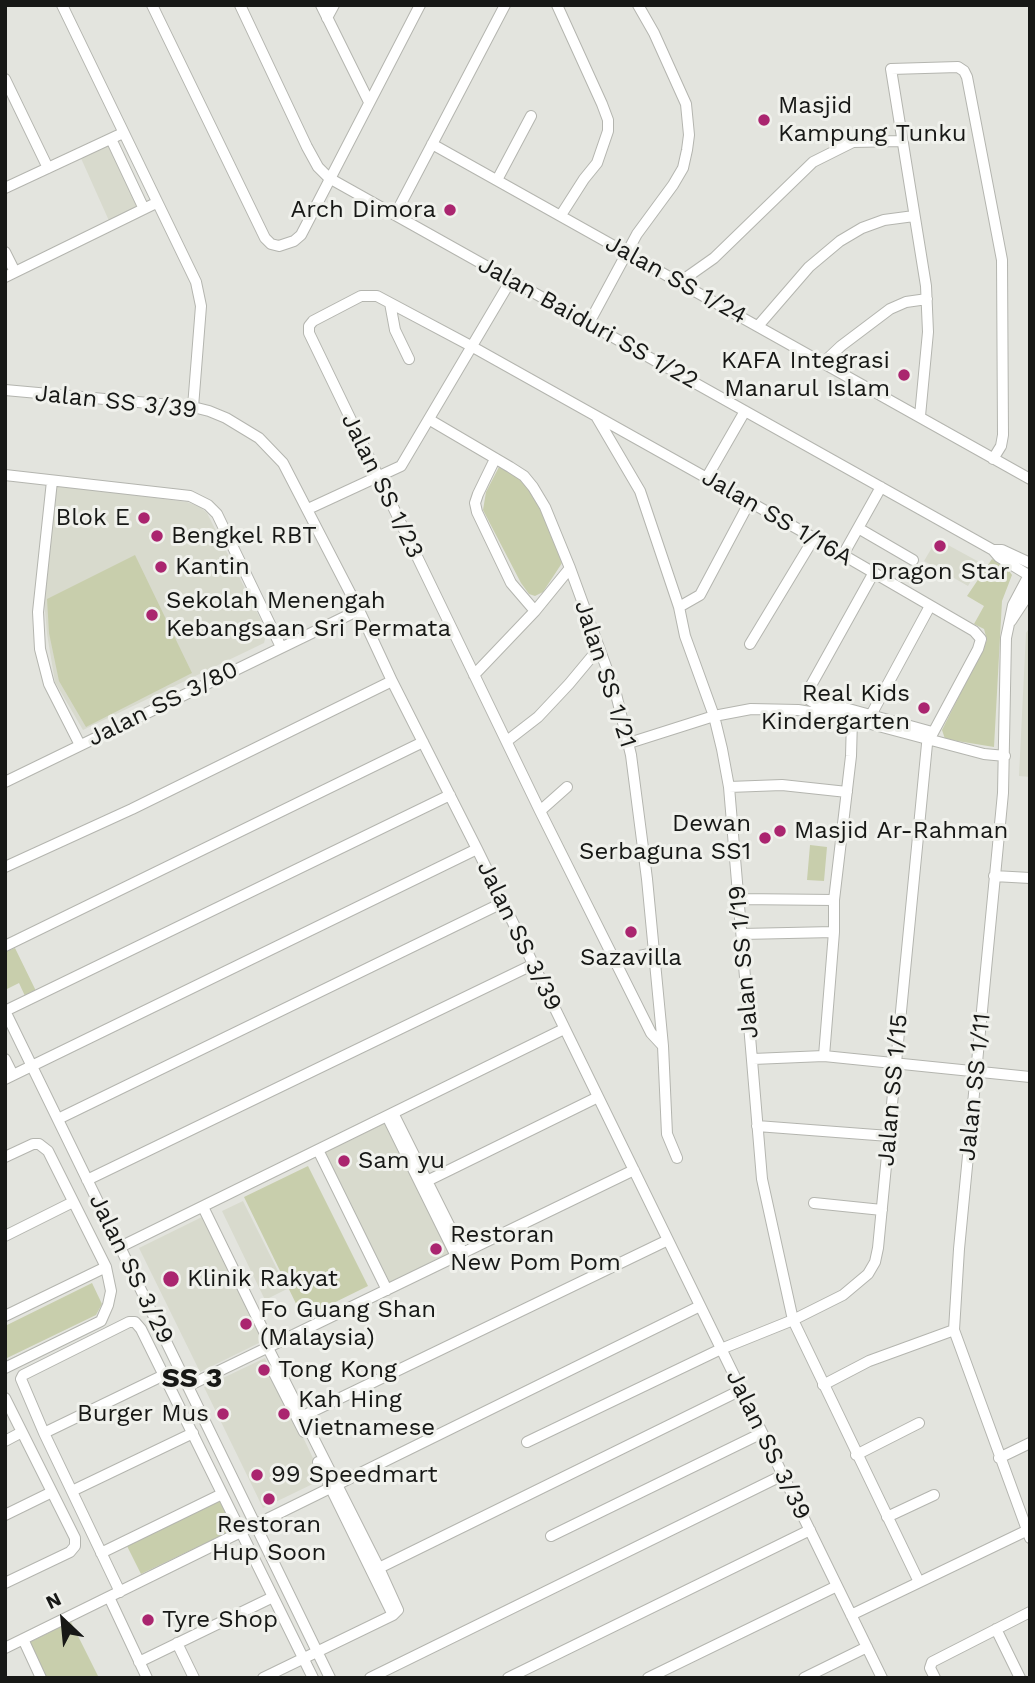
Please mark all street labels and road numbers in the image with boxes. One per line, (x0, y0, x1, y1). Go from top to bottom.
street label: Jalan SS 1/24 (600, 229, 752, 331)
street label: Jalan Baiduri SS 1/22 (473, 250, 703, 396)
street label: Jalan SS 3/39 (33, 379, 199, 425)
street label: Jalan SS 1/23 (335, 409, 429, 563)
street label: Jalan SS 1/16A (696, 463, 858, 573)
street label: Jalan SS 1/21 (568, 597, 642, 751)
street label: Jalan SS 3/80 (83, 655, 243, 753)
street label: Jalan SS 3/39 (470, 856, 568, 1016)
street label: Jalan SS 1/19 (723, 884, 765, 1040)
street label: Jalan SS 1/11 (953, 1012, 997, 1162)
street label: Jalan SS 1/15 (872, 1013, 914, 1167)
street label: Jalan SS 3/29 (82, 1189, 180, 1349)
street label: Jalan SS 3/39 (719, 1365, 817, 1525)

